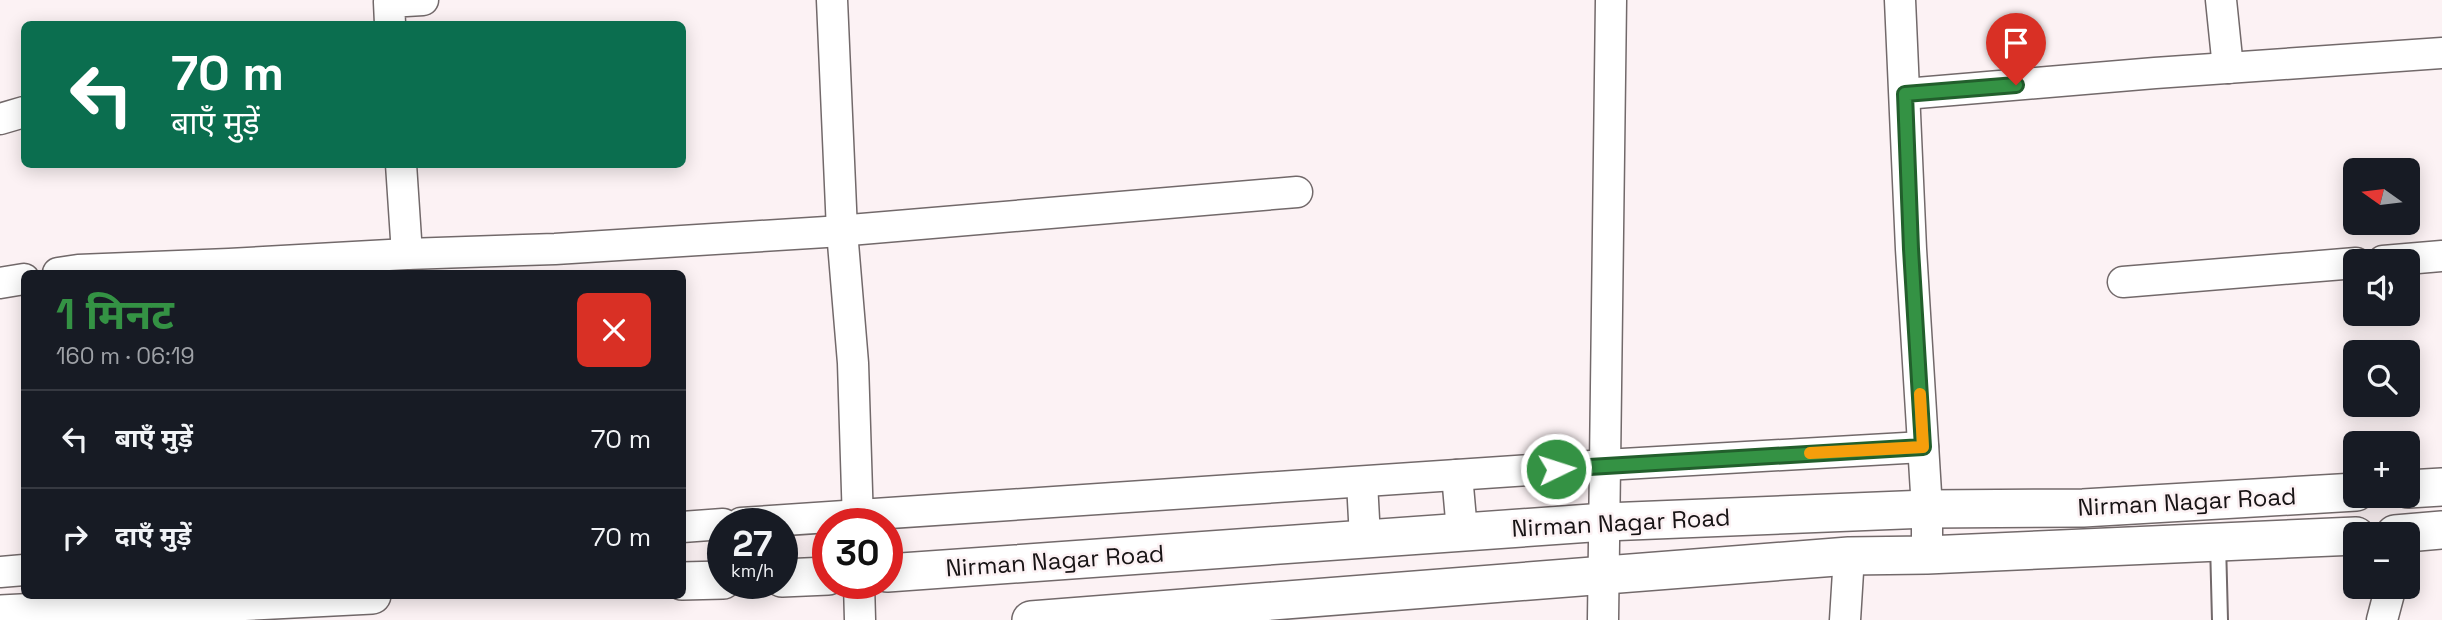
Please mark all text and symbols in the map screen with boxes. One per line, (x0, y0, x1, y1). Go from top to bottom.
pin (1986, 13, 2046, 85)
icon: arrive (1997, 24, 2035, 62)
text: 70 m (171, 42, 284, 104)
icon: left (56, 49, 147, 140)
text: बाएँ मुड़ें (171, 103, 260, 143)
north arrow (2343, 158, 2420, 234)
map controls (2343, 158, 2420, 599)
button: sound (2343, 249, 2420, 326)
text: 1 मिनट (56, 288, 174, 341)
button: close (577, 293, 651, 367)
button: search (2343, 340, 2420, 417)
text: 160 m · 06:19 (56, 341, 195, 371)
icon: left (56, 420, 94, 458)
text: बाएँ मुड़ें (115, 421, 193, 455)
text: 70 m (591, 422, 651, 456)
button: + (2343, 431, 2420, 508)
position arrow (1519, 432, 1593, 506)
street label: Nirman Nagar Road (2077, 480, 2297, 523)
street label: Nirman Nagar Road (1511, 501, 1731, 544)
speed limit sign: 30 (812, 508, 903, 599)
icon: right (56, 518, 94, 556)
text: दाएँ मुड़ें (115, 519, 191, 553)
text: 70 m (591, 520, 651, 554)
text: 27 (733, 522, 772, 566)
button: − (2343, 522, 2420, 599)
street label: Nirman Nagar Road (945, 537, 1165, 584)
text: km/h (731, 559, 774, 582)

